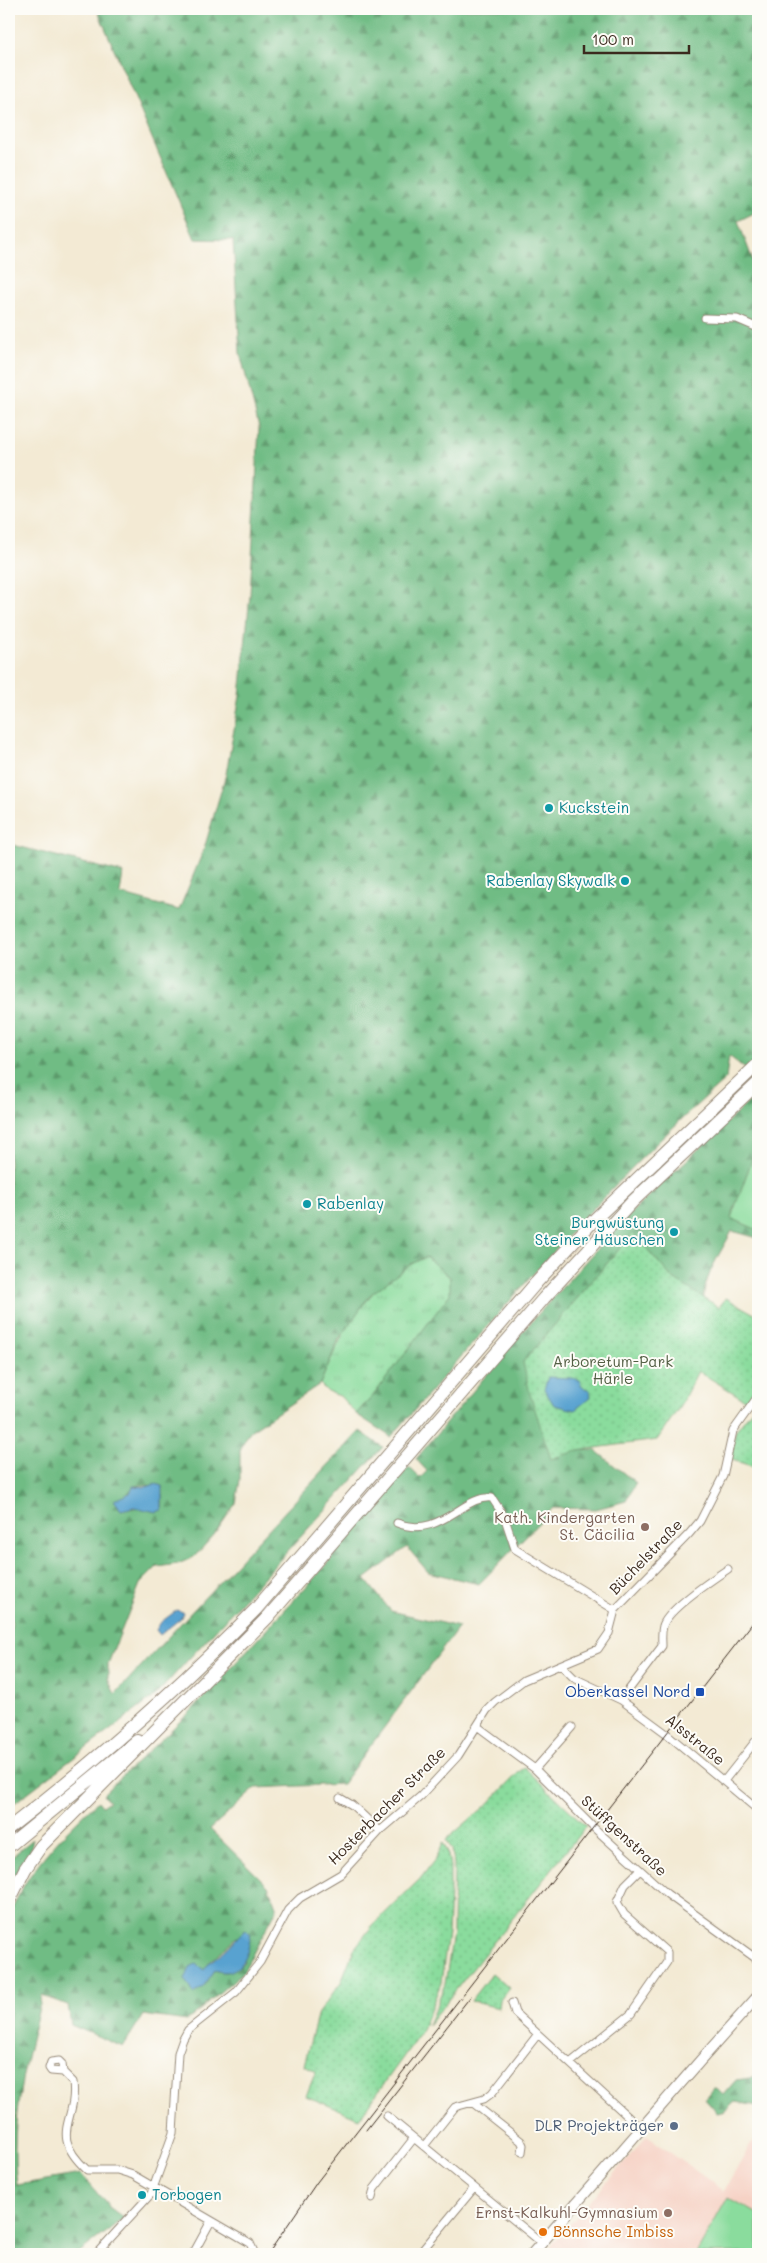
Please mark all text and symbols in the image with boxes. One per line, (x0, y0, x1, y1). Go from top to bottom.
scale bar (584, 22, 690, 54)
text: 100 m (592, 29, 634, 49)
place label: Kuckstein (559, 797, 629, 817)
marker: Kuckstein (543, 802, 555, 814)
place label: Rabenlay Skywalk (486, 870, 615, 890)
marker: Rabenlay Skywalk (619, 875, 631, 887)
place label: Rabenlay (317, 1193, 384, 1213)
marker: Rabenlay (301, 1198, 313, 1210)
place label: Burgwüstung Steiner Häuschen (535, 1212, 664, 1249)
marker: Burgwüstung Steiner Häuschen (668, 1226, 680, 1238)
park label: Arboretum-Park Härle (553, 1351, 673, 1388)
place label: Kath. Kindergarten St. Cäcilia (494, 1507, 635, 1544)
street label: Büchelstraße (604, 1514, 686, 1598)
marker: Kath. Kindergarten St. Cäcilia (639, 1521, 651, 1533)
place label: Oberkassel Nord (565, 1681, 690, 1701)
marker: Oberkassel Nord (694, 1686, 706, 1698)
street label: Alsstraße (662, 1709, 730, 1769)
street label: Hosterbacher Straße (323, 1742, 450, 1869)
street label: Stüffgenstraße (577, 1790, 672, 1880)
place label: DLR Projekträger (535, 2115, 664, 2135)
marker: DLR Projekträger (668, 2120, 680, 2132)
place label: Torbogen (152, 2184, 222, 2204)
marker: Torbogen (136, 2189, 148, 2201)
place label: Ernst-Kalkuhl-Gymnasium (476, 2202, 658, 2222)
marker: Ernst-Kalkuhl-Gymnasium (662, 2207, 674, 2219)
place label: Bönnsche Imbiss (553, 2221, 674, 2241)
marker: Bönnsche Imbiss (537, 2226, 549, 2238)

